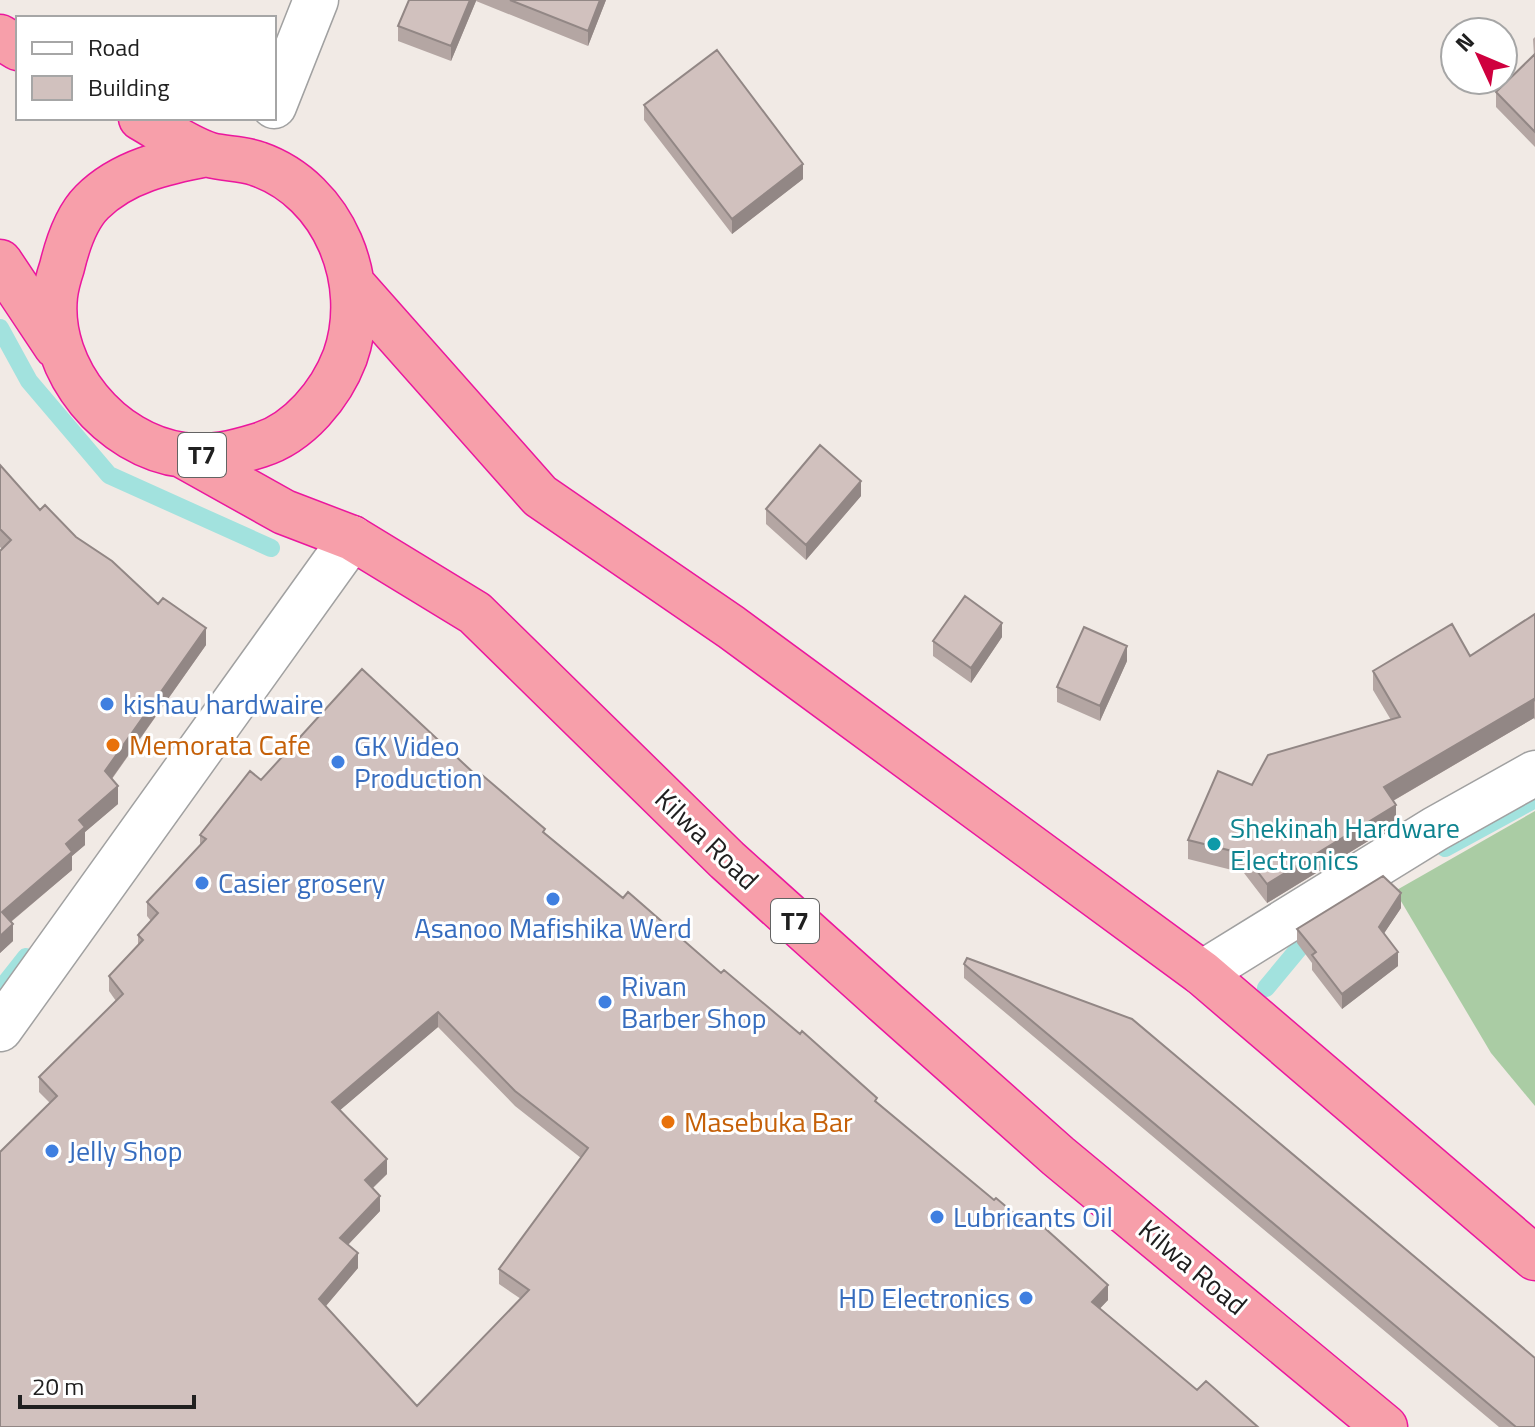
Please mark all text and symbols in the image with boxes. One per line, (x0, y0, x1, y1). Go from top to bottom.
legend (16, 16, 276, 120)
north arrow (1439, 16, 1519, 96)
text: N (1447, 25, 1482, 59)
text: Road (88, 29, 140, 65)
text: Building (88, 69, 170, 105)
road number: T7 (178, 433, 226, 477)
place label: kishau hardwaire (123, 682, 324, 725)
marker: kishau hardwaire (98, 695, 116, 713)
place label: Memorata Cafe (129, 723, 311, 766)
place label: GK Video Production (354, 724, 482, 799)
marker: Memorata Cafe (104, 736, 122, 754)
marker: GK Video Production (329, 753, 347, 771)
street label: Kilwa Road (645, 778, 769, 899)
place label: Shekinah Hardware Electronics (1230, 806, 1460, 881)
marker: Shekinah Hardware Electronics (1205, 835, 1223, 853)
place label: Casier grosery (218, 861, 385, 904)
marker: Casier grosery (193, 874, 211, 892)
marker: Asanoo Mafishika Werd (544, 890, 562, 908)
road number: T7 (771, 899, 819, 943)
place label: Asanoo Mafishika Werd (414, 906, 692, 949)
place label: Rivan Barber Shop (621, 964, 766, 1039)
marker: Rivan Barber Shop (596, 993, 614, 1011)
place label: Masebuka Bar (684, 1100, 853, 1143)
marker: Masebuka Bar (659, 1113, 677, 1131)
place label: Jelly Shop (68, 1129, 182, 1172)
marker: Jelly Shop (43, 1142, 61, 1160)
place label: Lubricants Oil (953, 1195, 1113, 1238)
marker: Lubricants Oil (928, 1208, 946, 1226)
street label: Kilwa Road (1129, 1208, 1257, 1325)
place label: HD Electronics (838, 1276, 1010, 1319)
marker: HD Electronics (1017, 1289, 1035, 1307)
scale bar (20, 1359, 194, 1409)
text: 20 m (32, 1368, 84, 1404)

